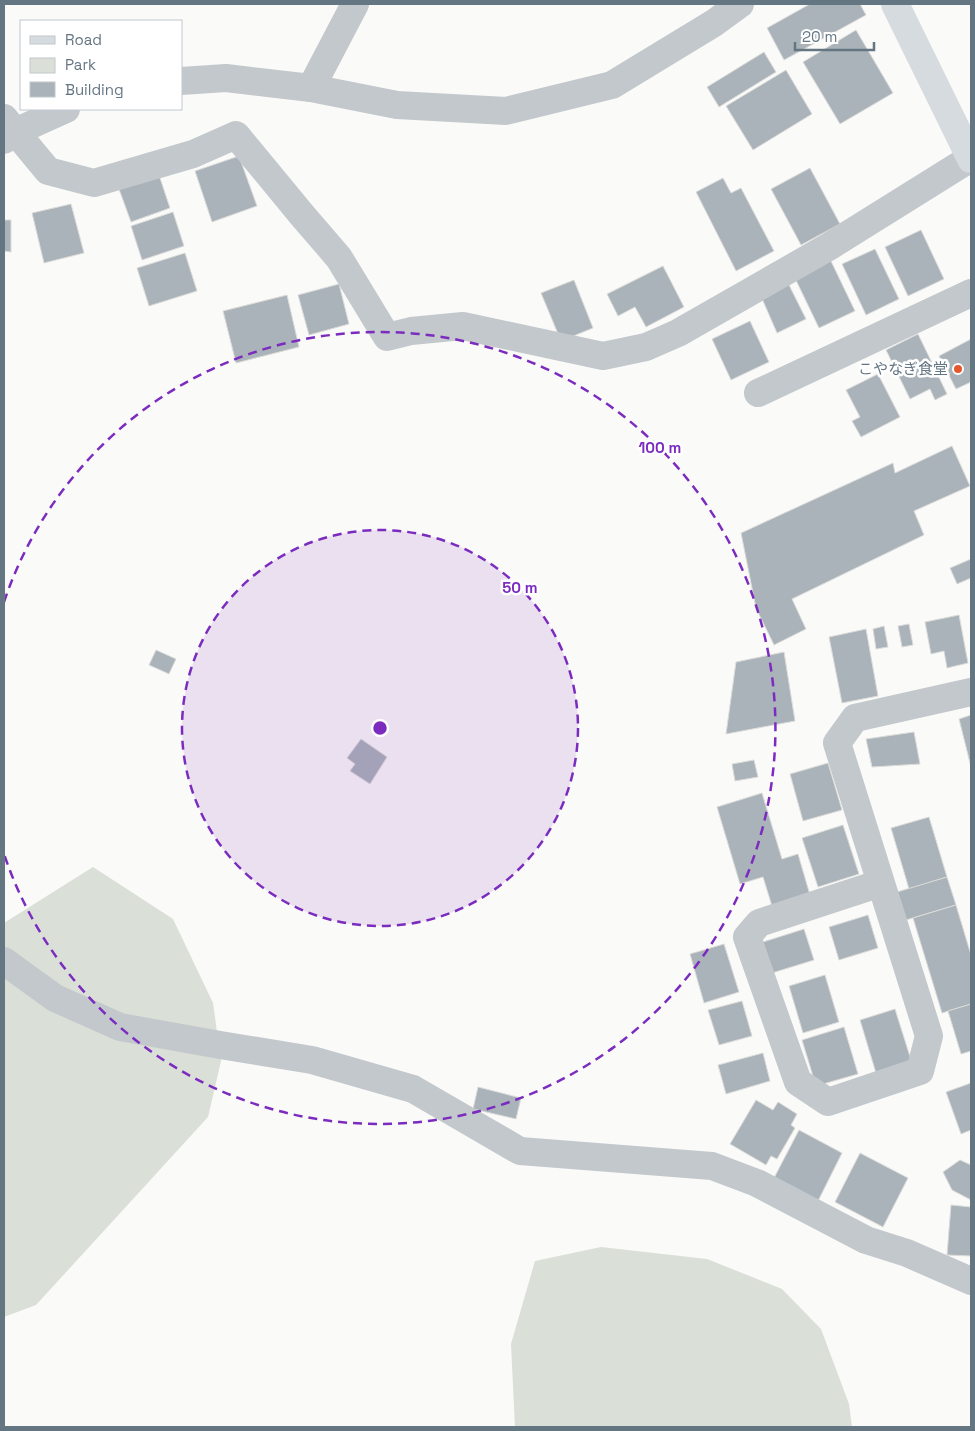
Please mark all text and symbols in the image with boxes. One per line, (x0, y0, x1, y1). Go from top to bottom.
legend (20, 20, 182, 110)
scale bar (795, 20, 874, 52)
text: 20 m (802, 27, 837, 46)
text: Road (65, 30, 102, 49)
text: Park (65, 55, 96, 74)
text: Building (65, 80, 124, 99)
place label: こやなぎ食堂 (858, 359, 948, 378)
marker: こやなぎ食堂 (952, 363, 964, 375)
text: 100 m (639, 438, 681, 457)
text: 50 m (502, 578, 538, 597)
centre of rings (371, 719, 389, 737)

